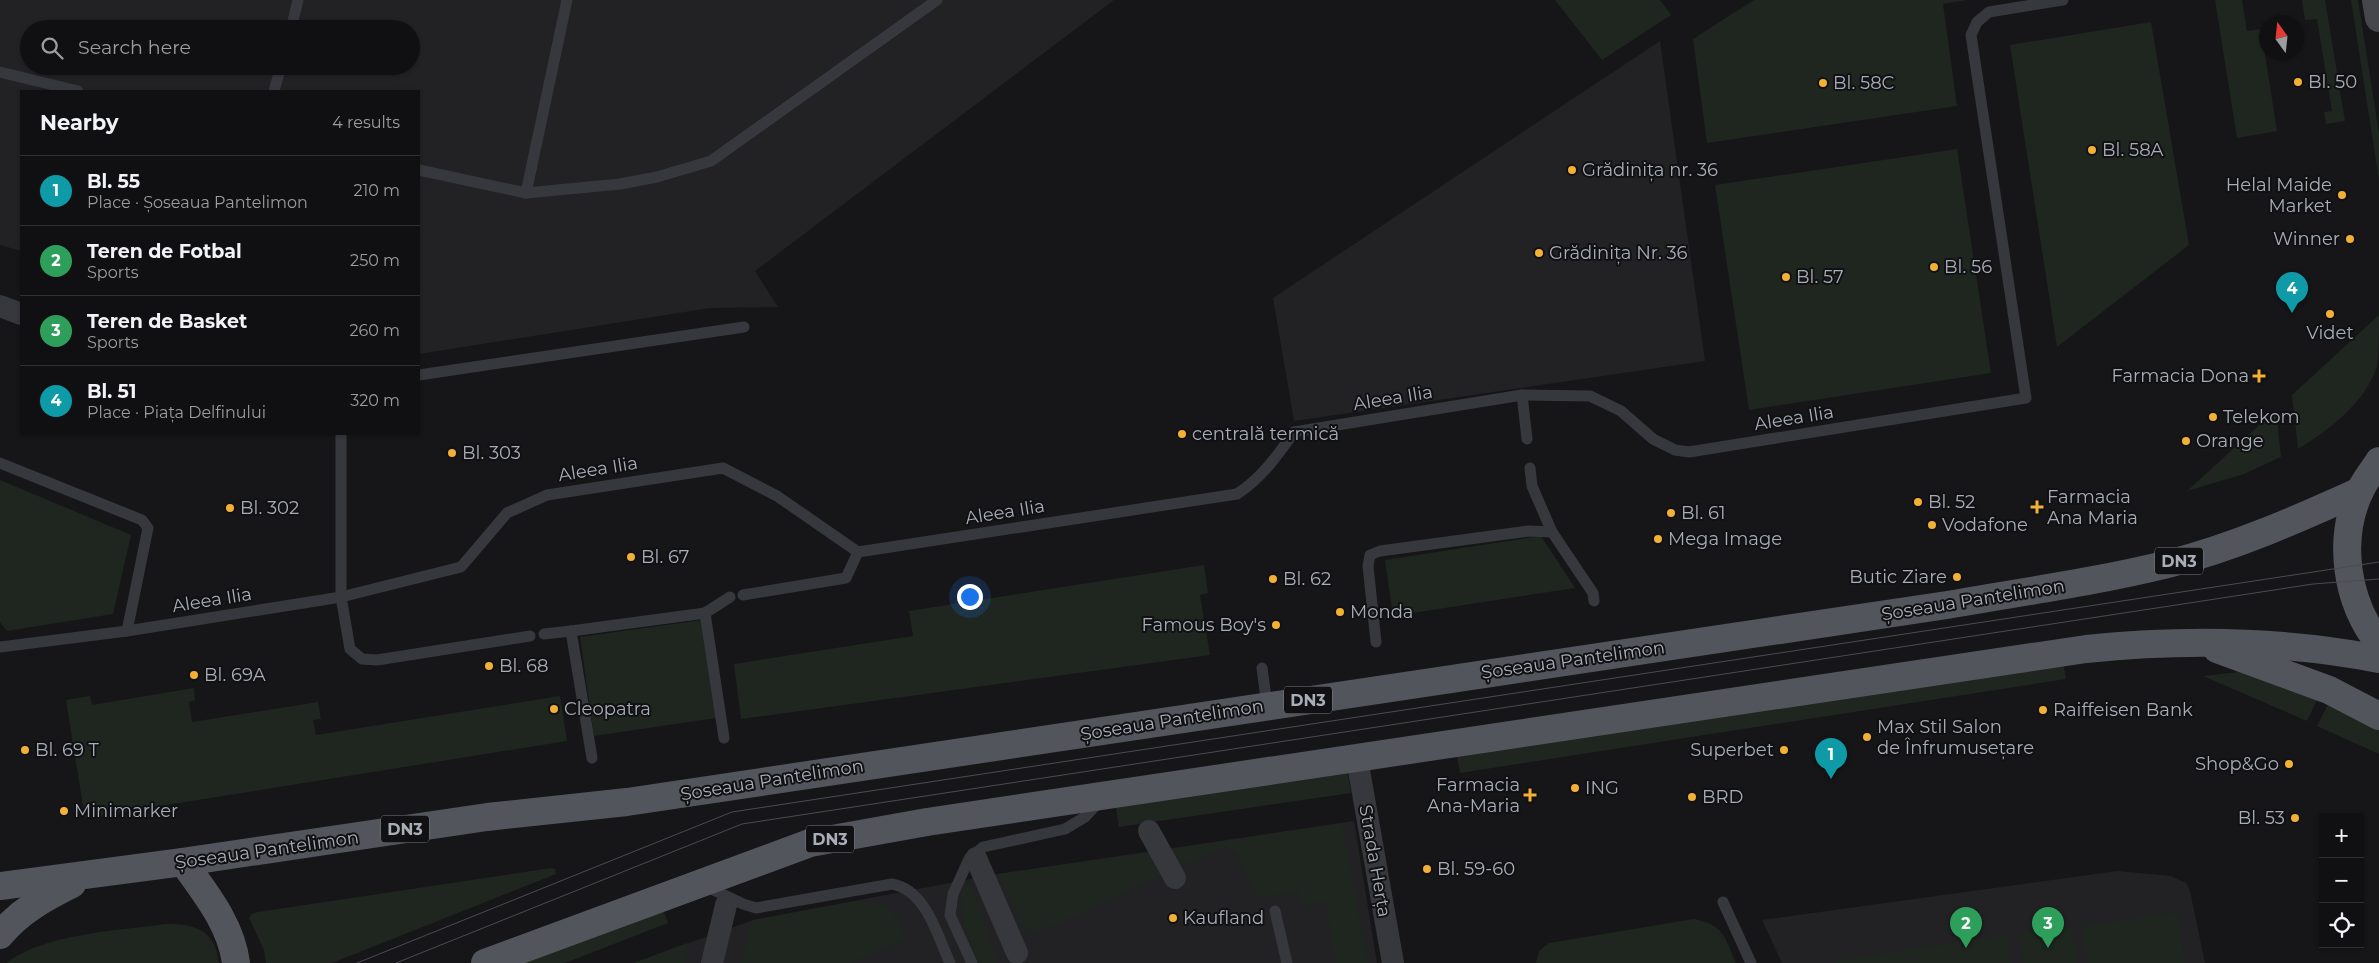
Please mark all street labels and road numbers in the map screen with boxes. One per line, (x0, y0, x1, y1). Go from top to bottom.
street label: Aleea Ilia (1352, 381, 1434, 415)
street label: Aleea Ilia (1753, 401, 1835, 435)
street label: Aleea Ilia (557, 452, 639, 486)
street label: Aleea Ilia (964, 495, 1046, 529)
road number: DN3 (2155, 548, 2203, 574)
street label: Șoseaua Pantelimon (1880, 575, 2066, 626)
street label: Aleea Ilia (171, 583, 253, 617)
street label: Șoseaua Pantelimon (1480, 636, 1666, 685)
road number: DN3 (1284, 686, 1332, 714)
street label: Șoseaua Pantelimon (1079, 695, 1265, 746)
street label: Șoseaua Pantelimon (679, 755, 865, 806)
street label: Strada Herța (1353, 803, 1396, 919)
road number: DN3 (381, 816, 429, 842)
street label: Șoseaua Pantelimon (174, 826, 360, 875)
road number: DN3 (806, 826, 854, 852)

